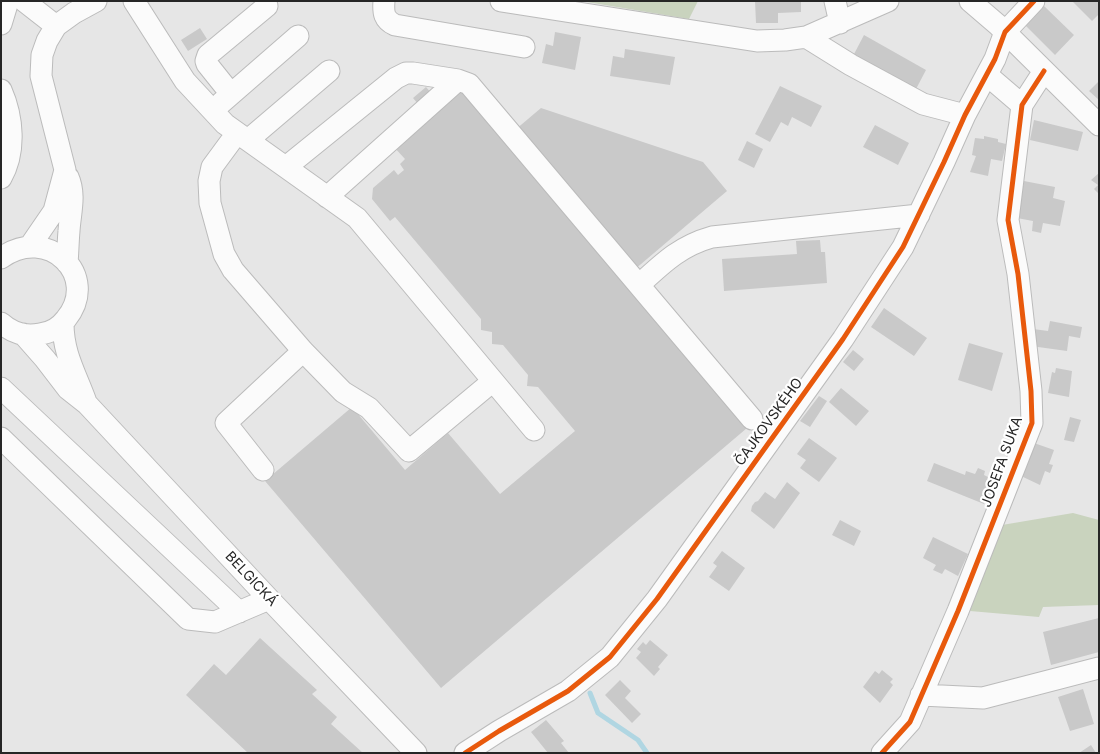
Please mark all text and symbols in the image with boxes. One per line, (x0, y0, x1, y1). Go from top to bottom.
street label: ČAJKOVSKÉHO (732, 375, 806, 469)
street label: JOSEFA SUKA (978, 414, 1026, 510)
street label: BELGICKÁ (221, 548, 281, 610)

